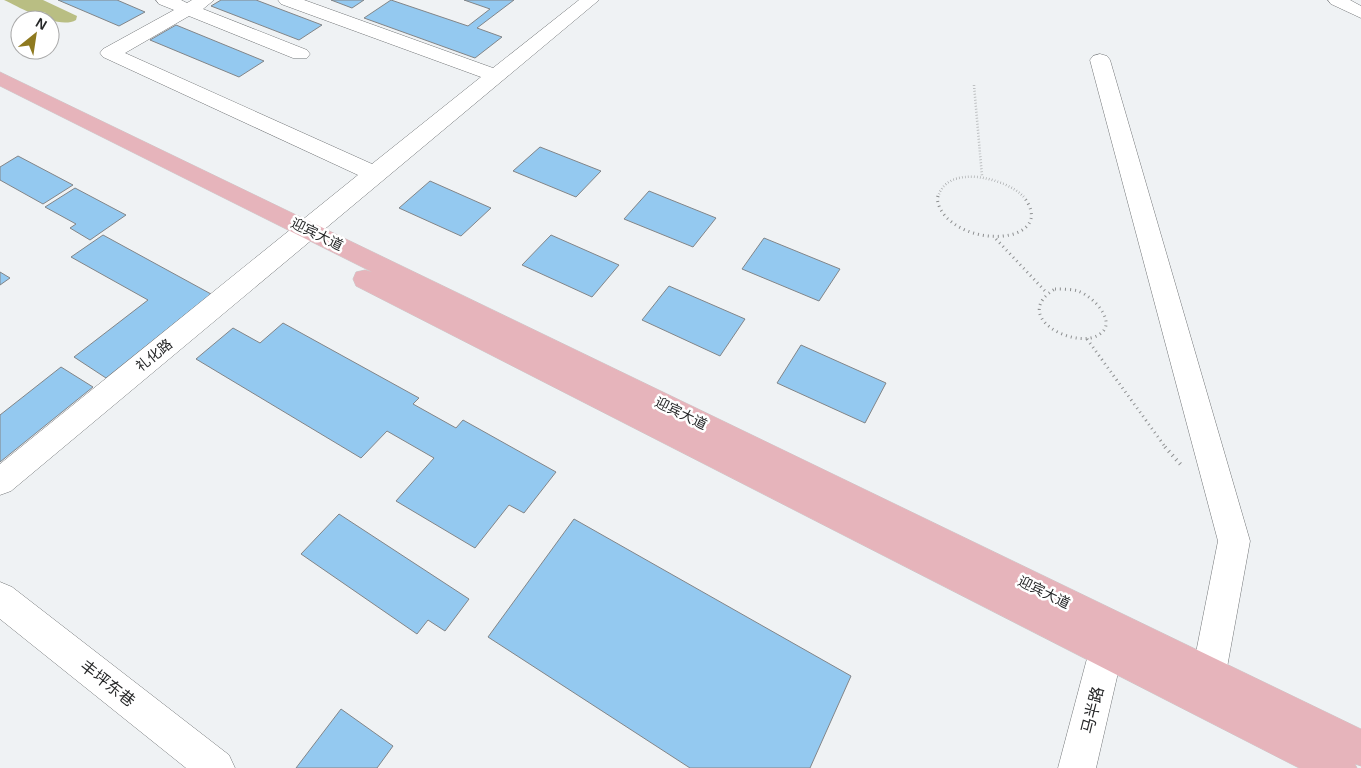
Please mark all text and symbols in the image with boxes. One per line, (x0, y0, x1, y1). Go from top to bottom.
north arrow (10, 10, 60, 60)
text: N (33, 14, 50, 33)
street label: 迎宾大道 (288, 215, 346, 253)
street label: 礼化路 (133, 336, 175, 374)
street label: 迎宾大道 (652, 394, 710, 432)
street label: 迎宾大道 (1015, 573, 1073, 611)
street label: 丰坪东巷 (77, 657, 138, 710)
street label: 马半路 (1078, 685, 1107, 735)

